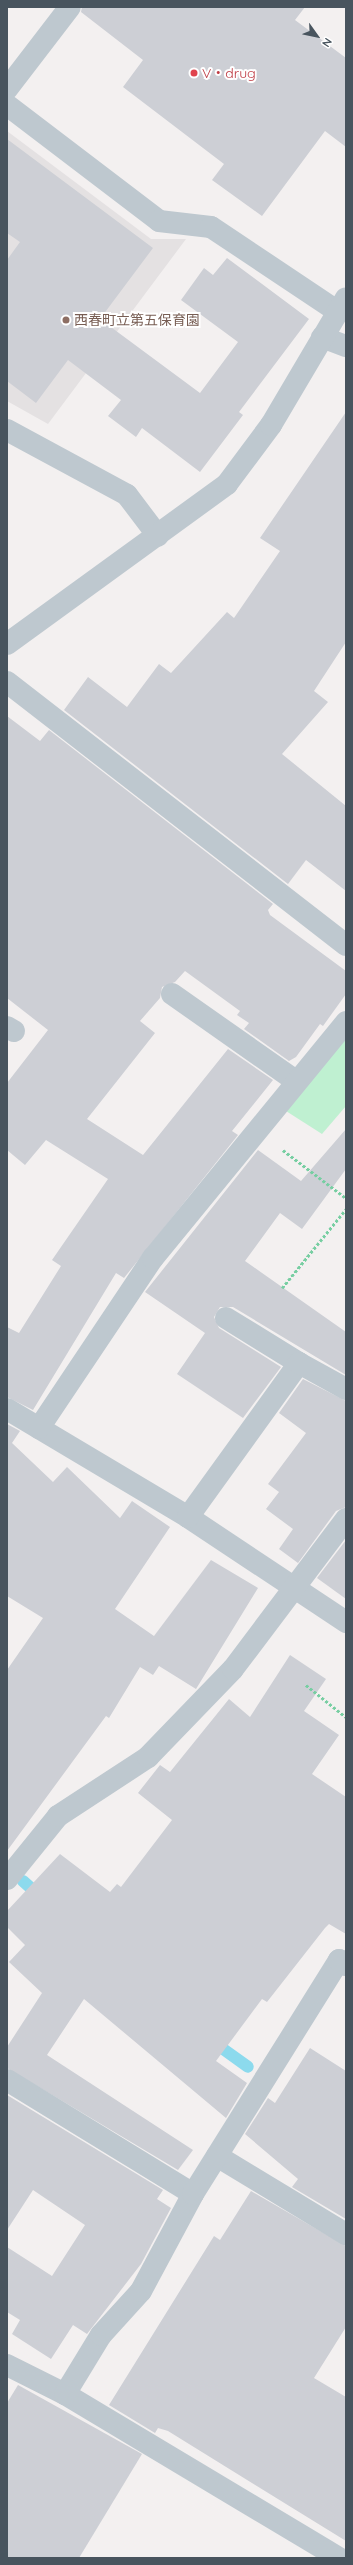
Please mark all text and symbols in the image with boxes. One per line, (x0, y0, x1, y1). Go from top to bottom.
north arrow (297, 16, 337, 56)
text: N (319, 35, 335, 50)
place label: V・drug (202, 65, 256, 81)
marker: V・drug (189, 68, 199, 78)
place label: 西春町立第五保育園 (74, 312, 200, 328)
marker: 西春町立第五保育園 (61, 315, 71, 325)

